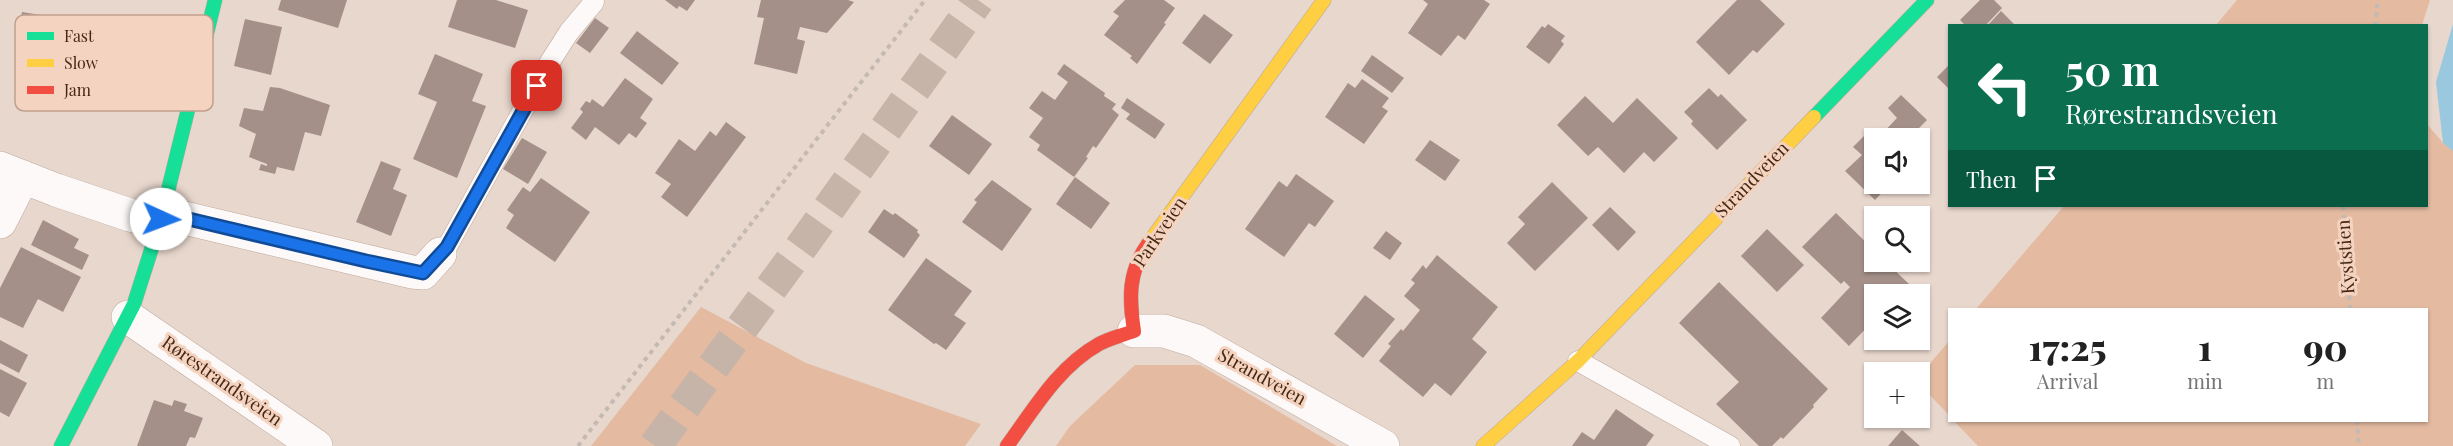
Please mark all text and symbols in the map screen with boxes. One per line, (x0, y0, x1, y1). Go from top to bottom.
legend (15, 15, 213, 111)
text: Fast (64, 25, 94, 46)
text: 50 m (2065, 41, 2159, 97)
icon: left (1966, 48, 2044, 126)
text: Slow (64, 52, 99, 73)
pin (511, 60, 562, 111)
icon: arrive (520, 69, 553, 102)
text: Jam (63, 79, 91, 100)
text: Rørestrandsveien (2065, 95, 2278, 131)
map controls (1864, 128, 1930, 428)
button: sound (1864, 128, 1930, 194)
street label: Strandveien (1709, 136, 1794, 223)
icon: arrive (2029, 162, 2062, 195)
text: Then (1966, 164, 2017, 194)
position arrow (129, 187, 193, 251)
street label: Parkveien (1127, 191, 1192, 271)
button: search (1864, 206, 1930, 272)
street label: Kyststien (2330, 219, 2360, 295)
button: layers (1864, 284, 1930, 350)
text: 17:25 (2029, 322, 2107, 370)
text: 1 (2198, 322, 2212, 370)
text: 90 (2303, 322, 2347, 370)
street label: Rørestrandsveien (158, 330, 288, 431)
street label: Strandveien (1214, 342, 1311, 410)
button: + (1864, 362, 1930, 428)
text: Arrival (2037, 367, 2098, 394)
text: min (2187, 367, 2223, 394)
text: m (2316, 367, 2334, 394)

